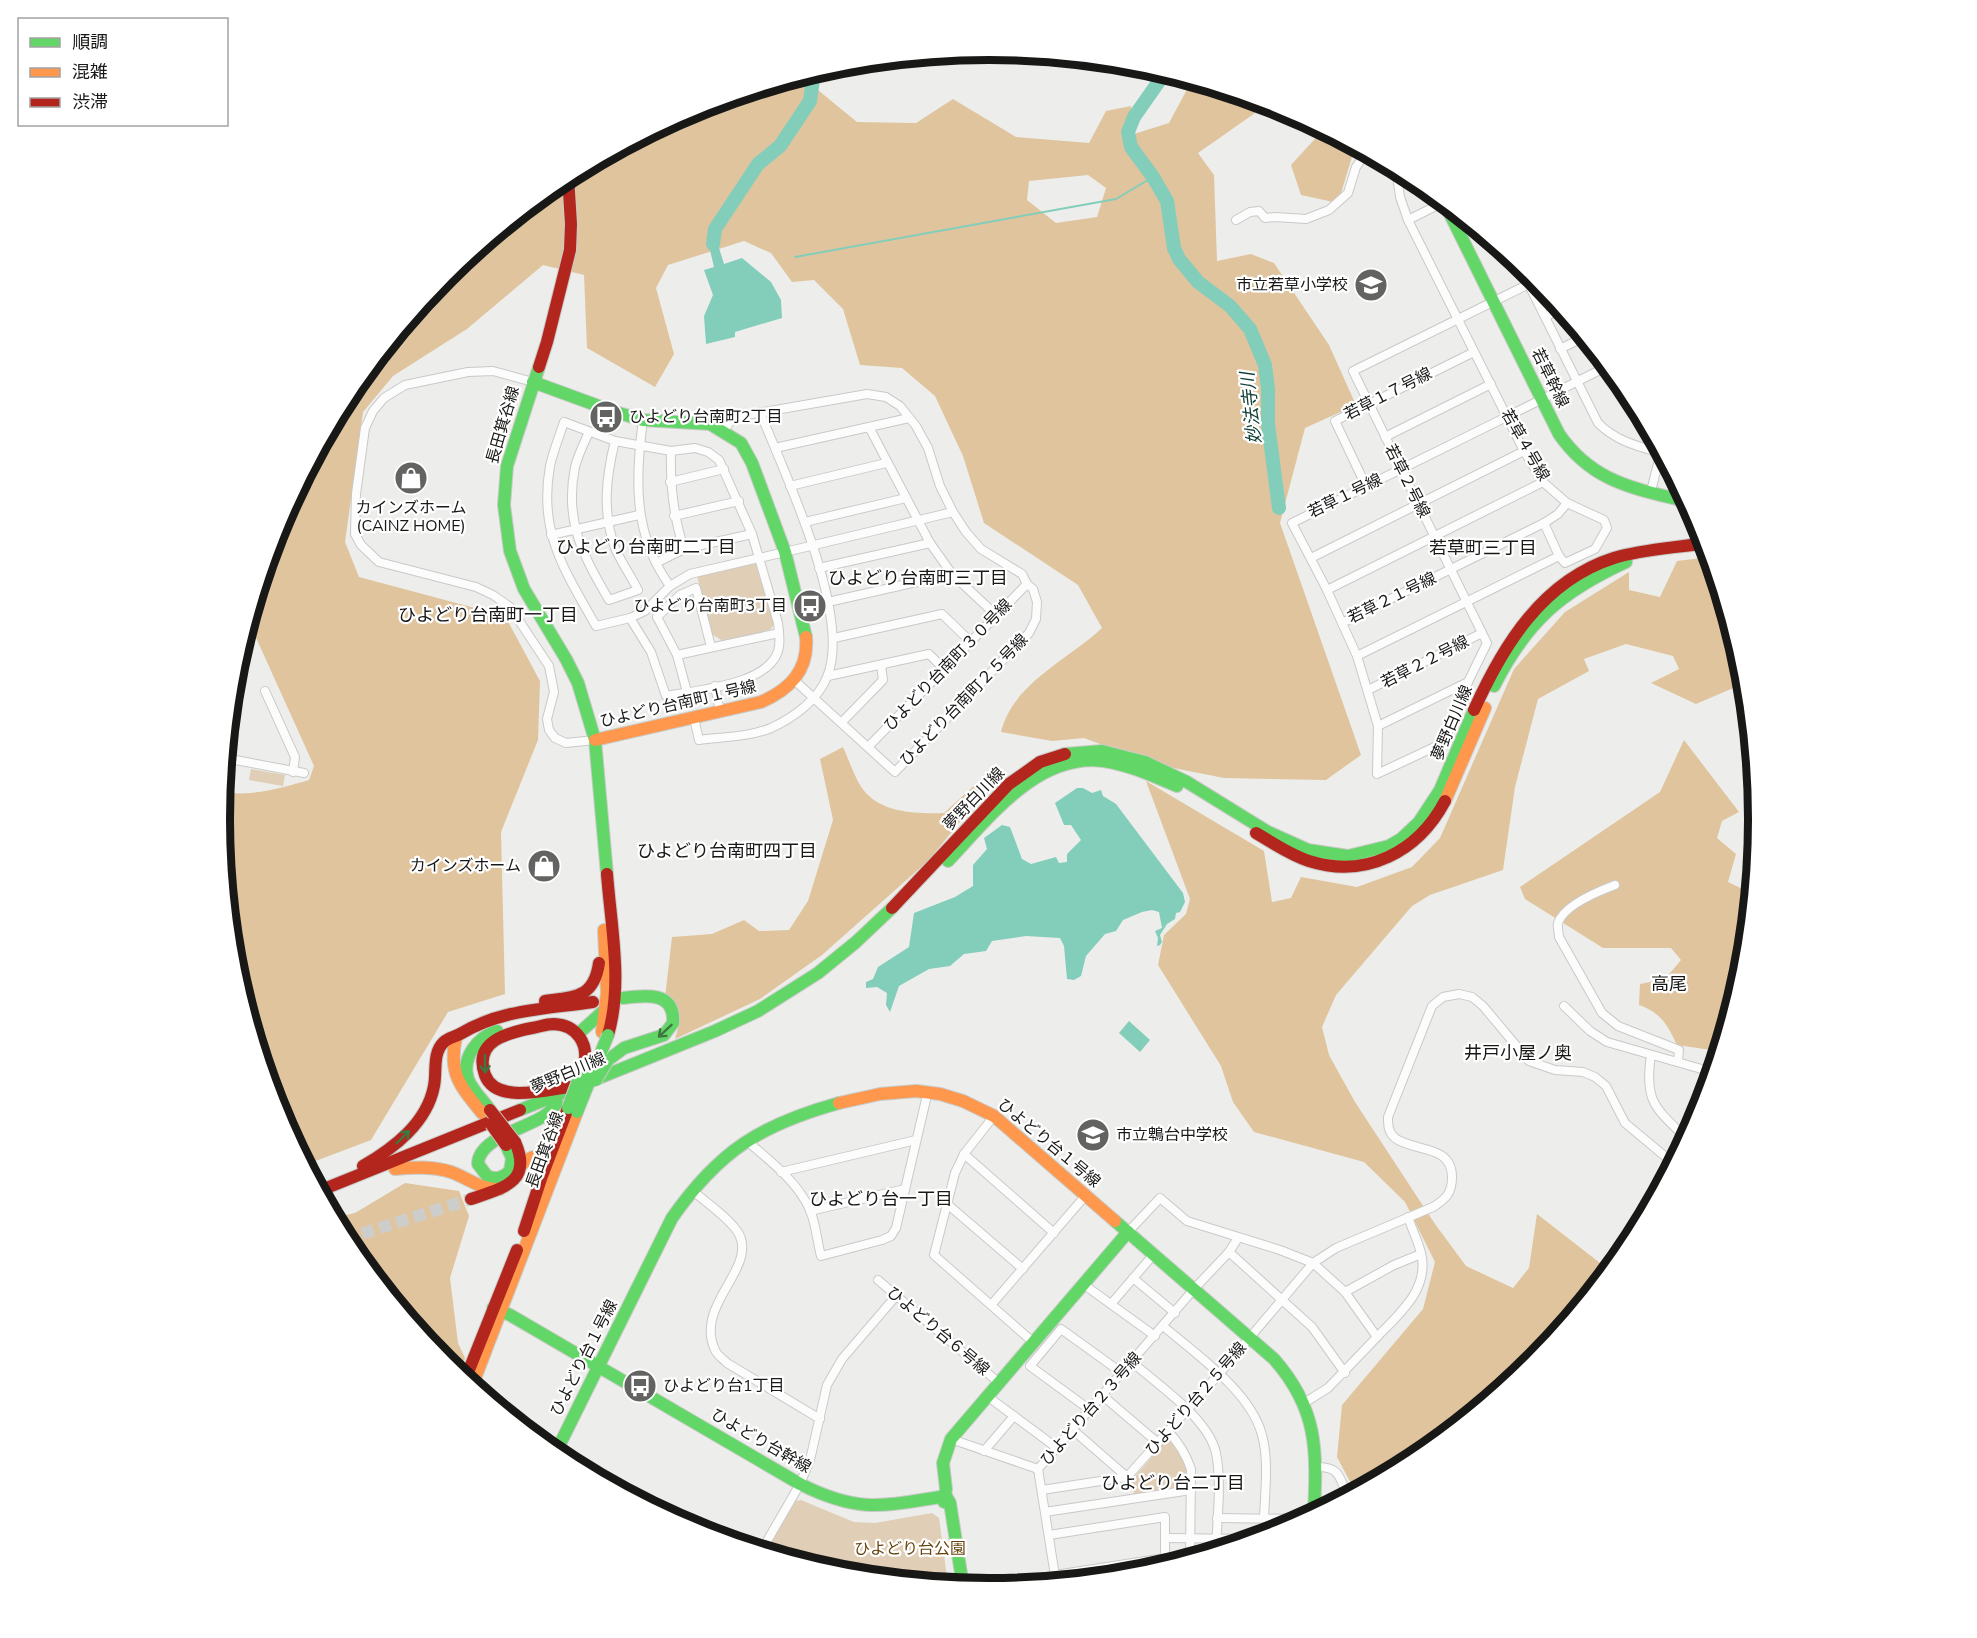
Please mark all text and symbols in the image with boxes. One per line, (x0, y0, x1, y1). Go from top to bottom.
legend (18, 18, 228, 126)
text: 順調 (72, 30, 108, 54)
text: 混雑 (72, 60, 108, 84)
text: 渋滞 (72, 90, 108, 114)
school or university icon: 市立若草小学校 (1353, 267, 1389, 303)
place label: 市立若草小学校 (1236, 274, 1348, 296)
street label: 若草幹線 (1526, 344, 1574, 412)
street label: 若草１７号線 (1340, 362, 1436, 426)
water label: 妙法寺川 (1235, 369, 1267, 445)
street label: 長田箕谷線 (481, 384, 525, 466)
bus stop icon: ひよどり台南町2丁目 (588, 399, 624, 435)
street label: 若草４号線 (1495, 405, 1555, 485)
place label: ひよどり台南町2丁目 (629, 406, 783, 428)
street label: 若草２号線 (1379, 440, 1435, 522)
shop icon: カインズホーム (CAINZ HOME) (393, 460, 429, 496)
street label: 若草１号線 (1304, 469, 1386, 523)
place label: カインズホーム (CAINZ HOME) (355, 497, 467, 537)
district label: ひよどり台南町二丁目 (556, 535, 736, 559)
district label: 若草町三丁目 (1429, 536, 1537, 560)
district label: ひよどり台南町三丁目 (828, 566, 1008, 590)
street label: 若草２１号線 (1344, 567, 1440, 629)
bus stop icon: ひよどり台南町3丁目 (792, 588, 828, 624)
street label: ひよどり台南町３０号線 (879, 594, 1017, 736)
place label: ひよどり台南町3丁目 (633, 595, 787, 617)
district label: ひよどり台南町一丁目 (398, 603, 578, 627)
street label: ひよどり台南町２５号線 (895, 629, 1033, 771)
street label: 若草２２号線 (1377, 630, 1473, 694)
street label: ひよどり台南町１号線 (598, 675, 758, 733)
street label: 夢野白川線 (1426, 682, 1478, 764)
street label: 夢野白川線 (938, 763, 1010, 835)
district label: ひよどり台南町四丁目 (637, 839, 817, 863)
shop icon: カインズホーム (526, 848, 562, 884)
place label: カインズホーム (410, 855, 521, 877)
district label: 高尾 (1651, 972, 1687, 996)
one-way arrow (657, 1024, 672, 1038)
district label: 井戸小屋ノ奥 (1464, 1041, 1572, 1065)
street label: 夢野白川線 (527, 1047, 609, 1099)
one-way arrow (479, 1054, 491, 1073)
street label: ひよどり台１号線 (993, 1093, 1105, 1193)
street label: 長田箕谷線 (521, 1109, 569, 1191)
school or university icon: 市立鵯台中学校 (1075, 1117, 1111, 1153)
place label: 市立鵯台中学校 (1116, 1124, 1228, 1146)
one-way arrow (395, 1130, 410, 1144)
district label: ひよどり台一丁目 (809, 1187, 953, 1211)
street label: ひよどり台６号線 (882, 1281, 994, 1381)
street label: ひよどり台１号線 (545, 1296, 623, 1420)
street label: ひよどり台２５号線 (1140, 1337, 1252, 1461)
street label: ひよどり台２３号線 (1035, 1347, 1147, 1471)
bus stop icon: ひよどり台1丁目 (622, 1368, 658, 1404)
place label: ひよどり台1丁目 (663, 1375, 785, 1397)
street label: ひよどり台幹線 (707, 1403, 815, 1479)
district label: ひよどり台二丁目 (1101, 1471, 1245, 1495)
park label: ひよどり台公園 (854, 1538, 966, 1560)

